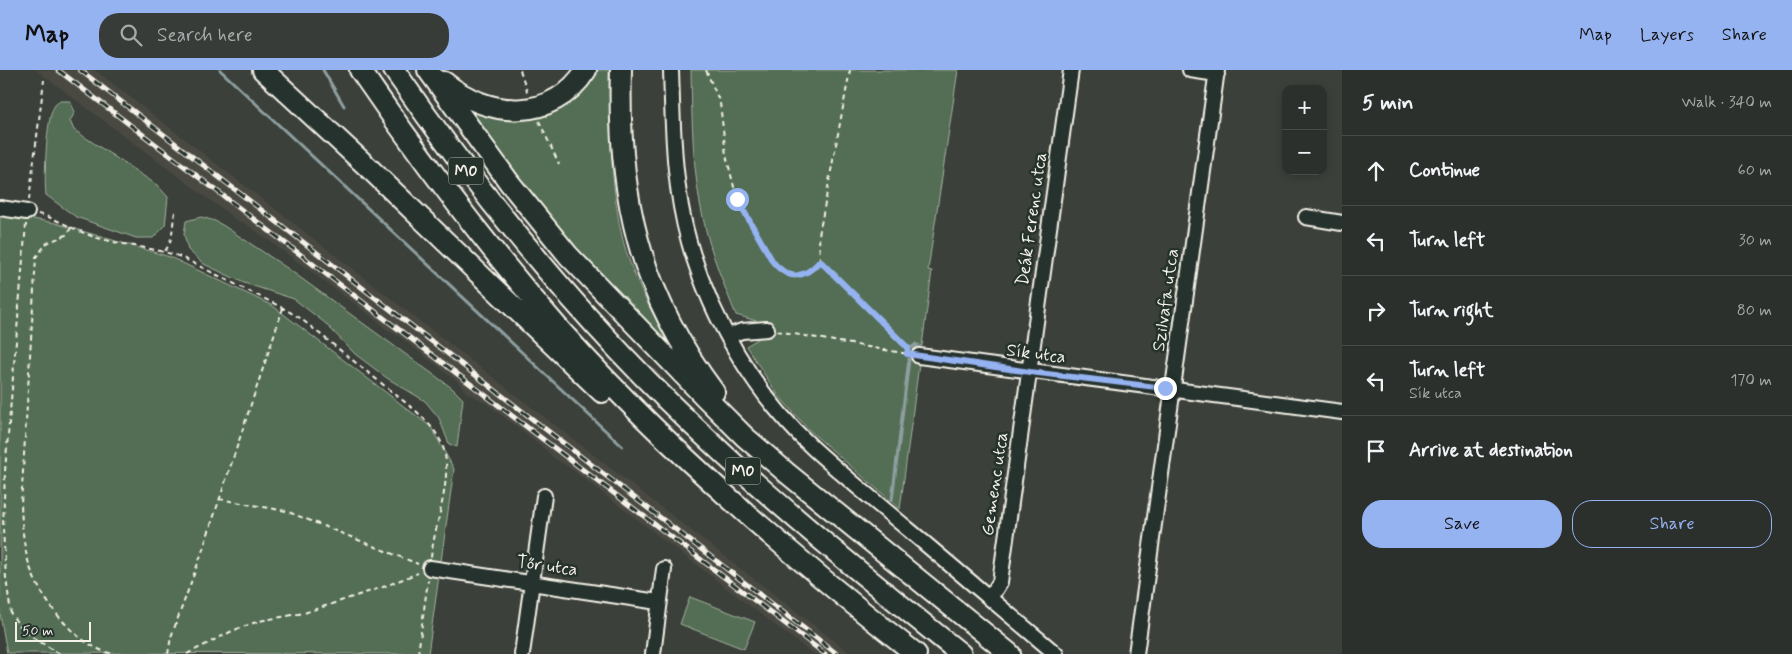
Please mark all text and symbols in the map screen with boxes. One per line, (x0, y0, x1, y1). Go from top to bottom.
search box (99, 13, 449, 58)
text: Map (25, 20, 69, 51)
icon: search (117, 21, 145, 49)
text: Search here (157, 23, 253, 48)
text: Map (1579, 23, 1612, 47)
text: Layers (1640, 23, 1694, 47)
text: Share (1722, 23, 1767, 47)
map controls (1282, 85, 1327, 175)
button: + (1282, 85, 1327, 130)
text: 5 min (1362, 89, 1414, 117)
text: Walk · 340 m (1682, 92, 1772, 113)
button: − (1282, 130, 1327, 175)
street label: Deák Ferenc utca (1011, 151, 1053, 287)
icon: ahead (1362, 157, 1390, 185)
road number: M0 (448, 158, 484, 184)
text: Continue (1409, 158, 1480, 183)
text: 60 m (1738, 160, 1772, 181)
route start (726, 188, 749, 211)
icon: left (1362, 227, 1390, 255)
text: Turn left (1409, 228, 1485, 253)
text: 30 m (1739, 230, 1772, 251)
street label: Szilvafa utca (1147, 247, 1185, 353)
icon: right (1362, 297, 1390, 325)
text: Turn right (1409, 298, 1493, 323)
text: 80 m (1737, 300, 1772, 321)
street label: Sík utca (1005, 338, 1067, 370)
text: Turn left (1409, 358, 1485, 383)
icon: left (1362, 367, 1390, 395)
text: 170 m (1730, 370, 1772, 391)
route end (1154, 377, 1177, 400)
text: Sík utca (1409, 383, 1462, 404)
street label: Gemenc utca (976, 430, 1014, 538)
icon: arrive (1362, 437, 1390, 465)
text: Arrive at destination (1409, 438, 1573, 463)
road number: M0 (726, 458, 760, 484)
button: Save (1362, 500, 1562, 548)
button: Share (1572, 500, 1772, 548)
street label: Tőr utca (515, 550, 579, 582)
scale bar (15, 619, 91, 642)
text: 50 m (22, 622, 53, 640)

